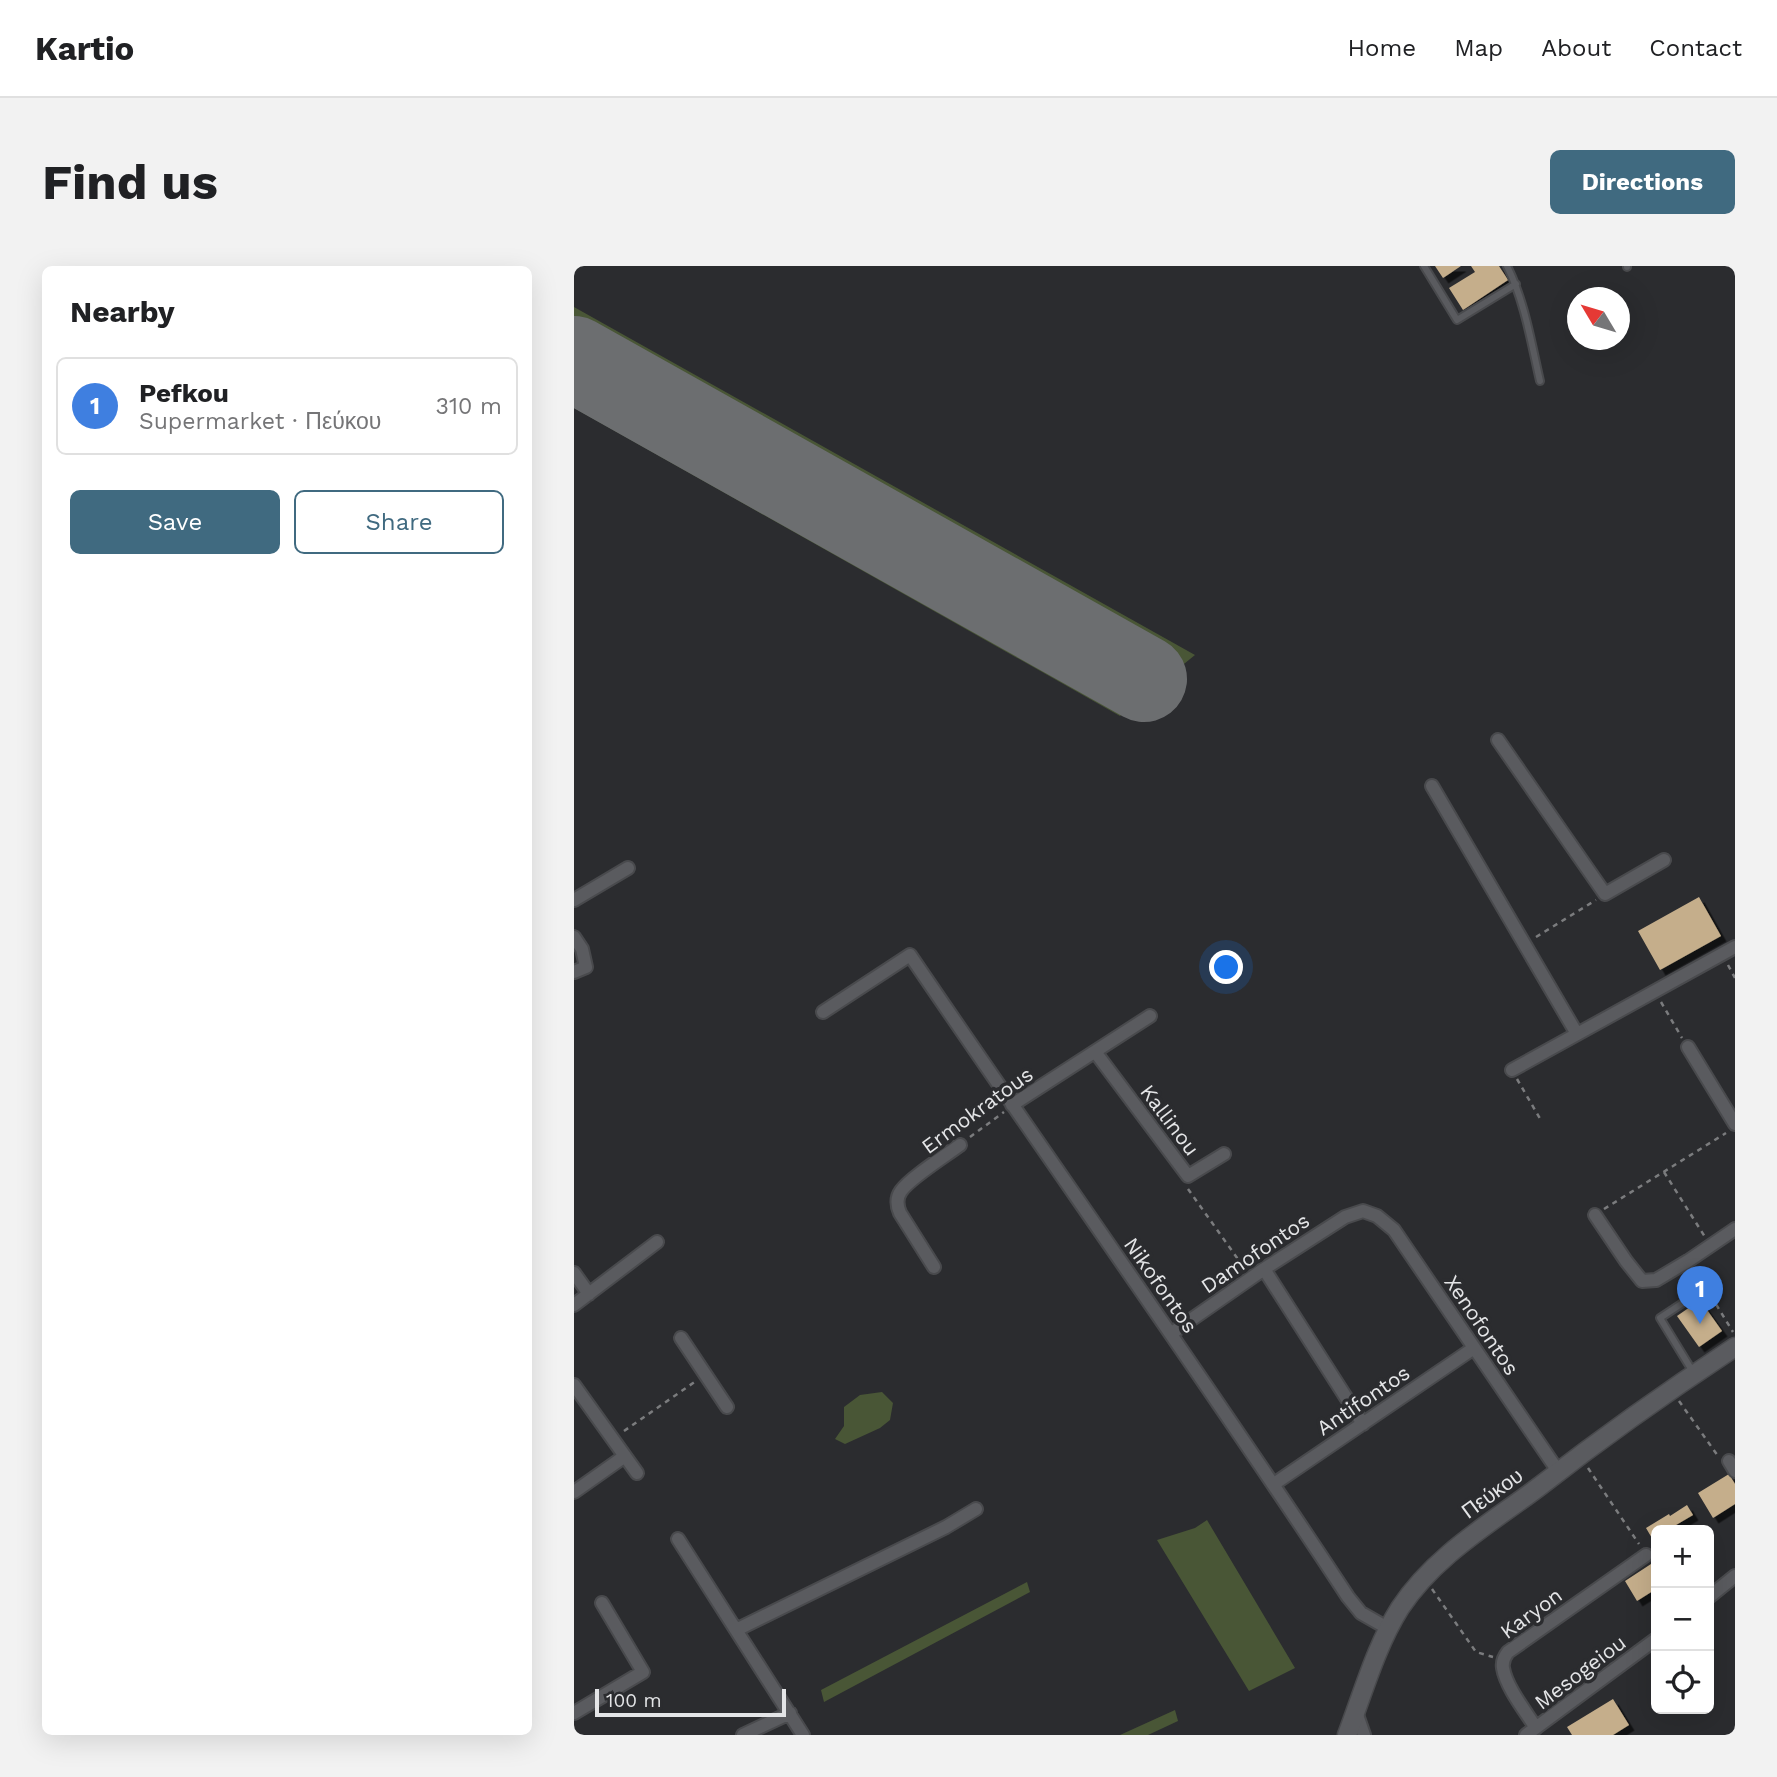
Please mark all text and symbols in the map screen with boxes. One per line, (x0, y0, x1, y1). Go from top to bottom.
text: Kartio (35, 29, 134, 68)
text: Home (1348, 34, 1416, 62)
text: Map (1454, 34, 1503, 62)
text: About (1541, 34, 1611, 62)
text: Contact (1649, 34, 1742, 62)
button: Directions (1550, 150, 1735, 214)
text: Find us (42, 153, 218, 211)
north arrow (1567, 287, 1630, 350)
text: Nearby (70, 294, 175, 329)
text: Pefkou (139, 378, 229, 408)
text: 1 (90, 393, 100, 420)
text: 310 m (436, 393, 502, 420)
text: Supermarket · Πεύκου (139, 408, 381, 435)
button: Save (70, 490, 280, 554)
button: Share (294, 490, 504, 554)
your location (1209, 950, 1243, 984)
street label: Ermokratous (916, 1061, 1038, 1159)
street label: Kallinou (1135, 1080, 1205, 1160)
street label: Damofontos (1196, 1208, 1314, 1298)
street label: Nikofontos (1119, 1232, 1203, 1338)
pin: 1 (1677, 1266, 1723, 1324)
street label: Xenofontos (1439, 1270, 1525, 1380)
street label: Antifontos (1312, 1360, 1414, 1440)
street label: Πεύκου (1457, 1462, 1527, 1524)
map controls (1651, 1525, 1714, 1714)
button: + (1651, 1525, 1714, 1588)
street label: Karyon (1495, 1582, 1567, 1644)
button: − (1651, 1588, 1714, 1651)
street label: Mesogeiou (1529, 1630, 1631, 1714)
button: locate (1651, 1651, 1714, 1714)
scale bar (595, 1686, 786, 1718)
text: 100 m (606, 1689, 662, 1712)

